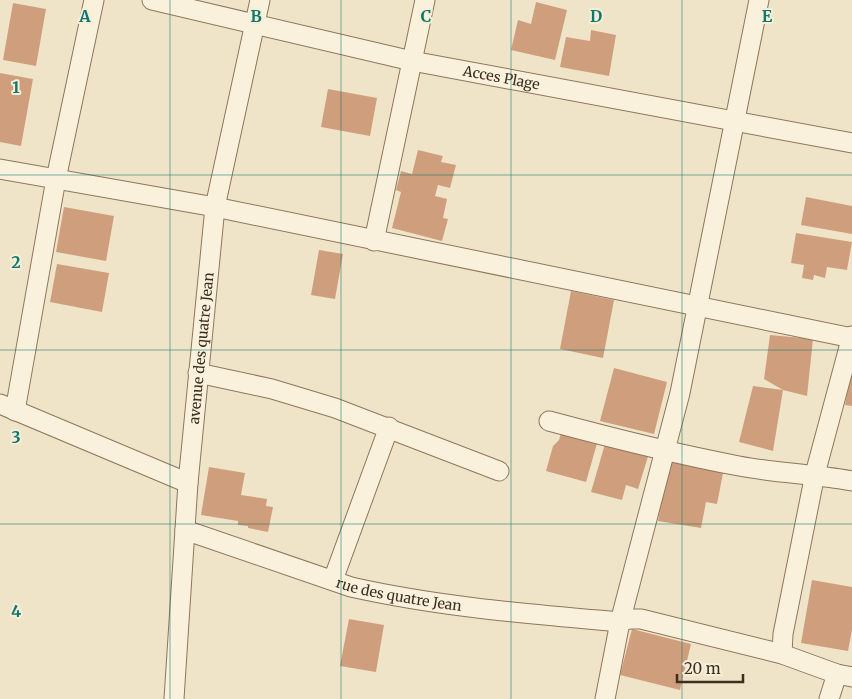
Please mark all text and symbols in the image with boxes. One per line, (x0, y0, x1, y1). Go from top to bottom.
text: A (78, 6, 91, 26)
text: B (250, 6, 262, 26)
text: C (421, 6, 431, 26)
text: D (590, 6, 602, 26)
text: E (762, 6, 773, 26)
street label: Acces Plage (461, 62, 541, 94)
text: 1 (12, 77, 20, 97)
text: 2 (11, 252, 21, 272)
street label: avenue des quatre Jean (185, 271, 218, 425)
text: 3 (11, 427, 21, 447)
street label: rue des quatre Jean (334, 574, 463, 615)
text: 4 (11, 601, 21, 621)
scale bar (677, 652, 743, 684)
text: 20 m (684, 659, 721, 678)

